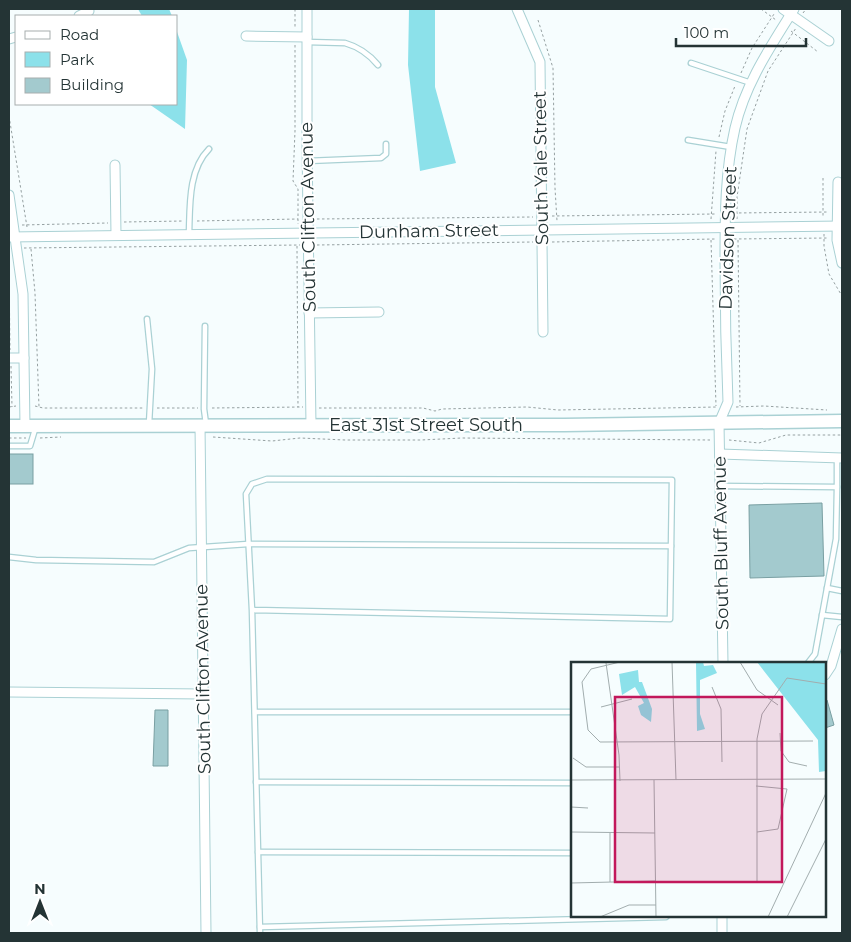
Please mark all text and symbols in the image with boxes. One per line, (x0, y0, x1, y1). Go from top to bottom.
legend (15, 15, 178, 105)
scale bar (676, 15, 806, 47)
text: 100 m (684, 23, 729, 42)
text: Road (60, 25, 99, 44)
text: Park (60, 50, 94, 69)
text: Building (60, 75, 124, 94)
street label: South Yale Street (529, 91, 553, 245)
street label: South Clifton Avenue (295, 122, 321, 312)
street label: Davidson Street (715, 166, 741, 310)
street label: Dunham Street (359, 219, 499, 243)
street label: East 31st Street South (329, 414, 523, 436)
street label: South Bluff Avenue (708, 456, 734, 630)
street label: South Clifton Avenue (190, 584, 216, 774)
inset map (571, 662, 826, 917)
north arrow (15, 877, 65, 927)
text: N (34, 880, 46, 898)

